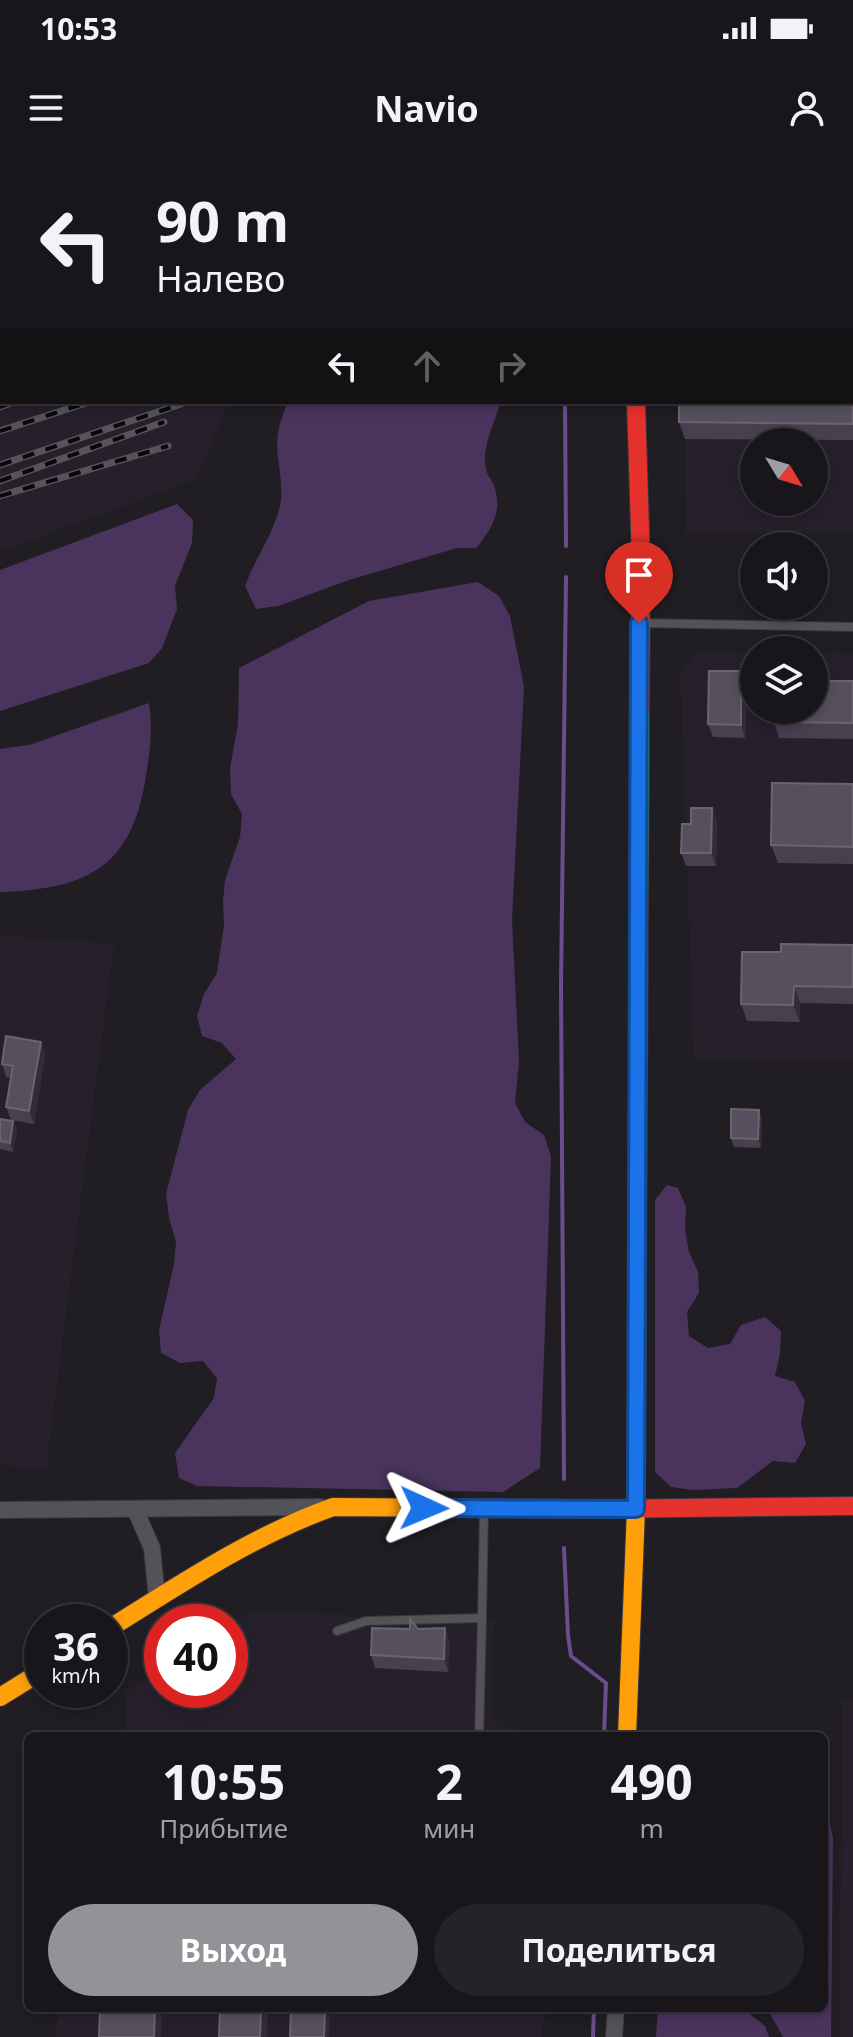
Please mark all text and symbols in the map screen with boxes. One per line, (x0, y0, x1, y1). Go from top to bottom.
text: 10:53 (40, 8, 117, 49)
text: Navio (374, 84, 479, 133)
icon: menu (24, 86, 68, 130)
icon: person (785, 86, 829, 130)
text: 90 m (156, 182, 289, 258)
icon: left (24, 192, 128, 296)
text: Налево (156, 254, 285, 303)
icon: left (321, 344, 365, 388)
icon: ahead (405, 344, 449, 388)
icon: right (489, 344, 533, 388)
north arrow (740, 428, 828, 516)
map controls (740, 428, 828, 724)
button: sound (740, 532, 828, 620)
pin (605, 541, 673, 623)
icon: arrive (617, 553, 661, 597)
button: layers (740, 636, 828, 724)
position arrow (382, 1466, 466, 1550)
speed limit sign: 40 (144, 1604, 248, 1708)
text: 36 (53, 1618, 99, 1673)
text: km/h (51, 1662, 101, 1689)
text: 10:55 (162, 1749, 285, 1814)
text: 2 (435, 1749, 463, 1814)
text: 490 (610, 1749, 693, 1814)
text: Прибытие (159, 1810, 288, 1846)
text: мин (423, 1810, 475, 1846)
text: m (639, 1810, 664, 1846)
button: Выход (48, 1904, 418, 1996)
button: Поделиться (434, 1904, 804, 1996)

